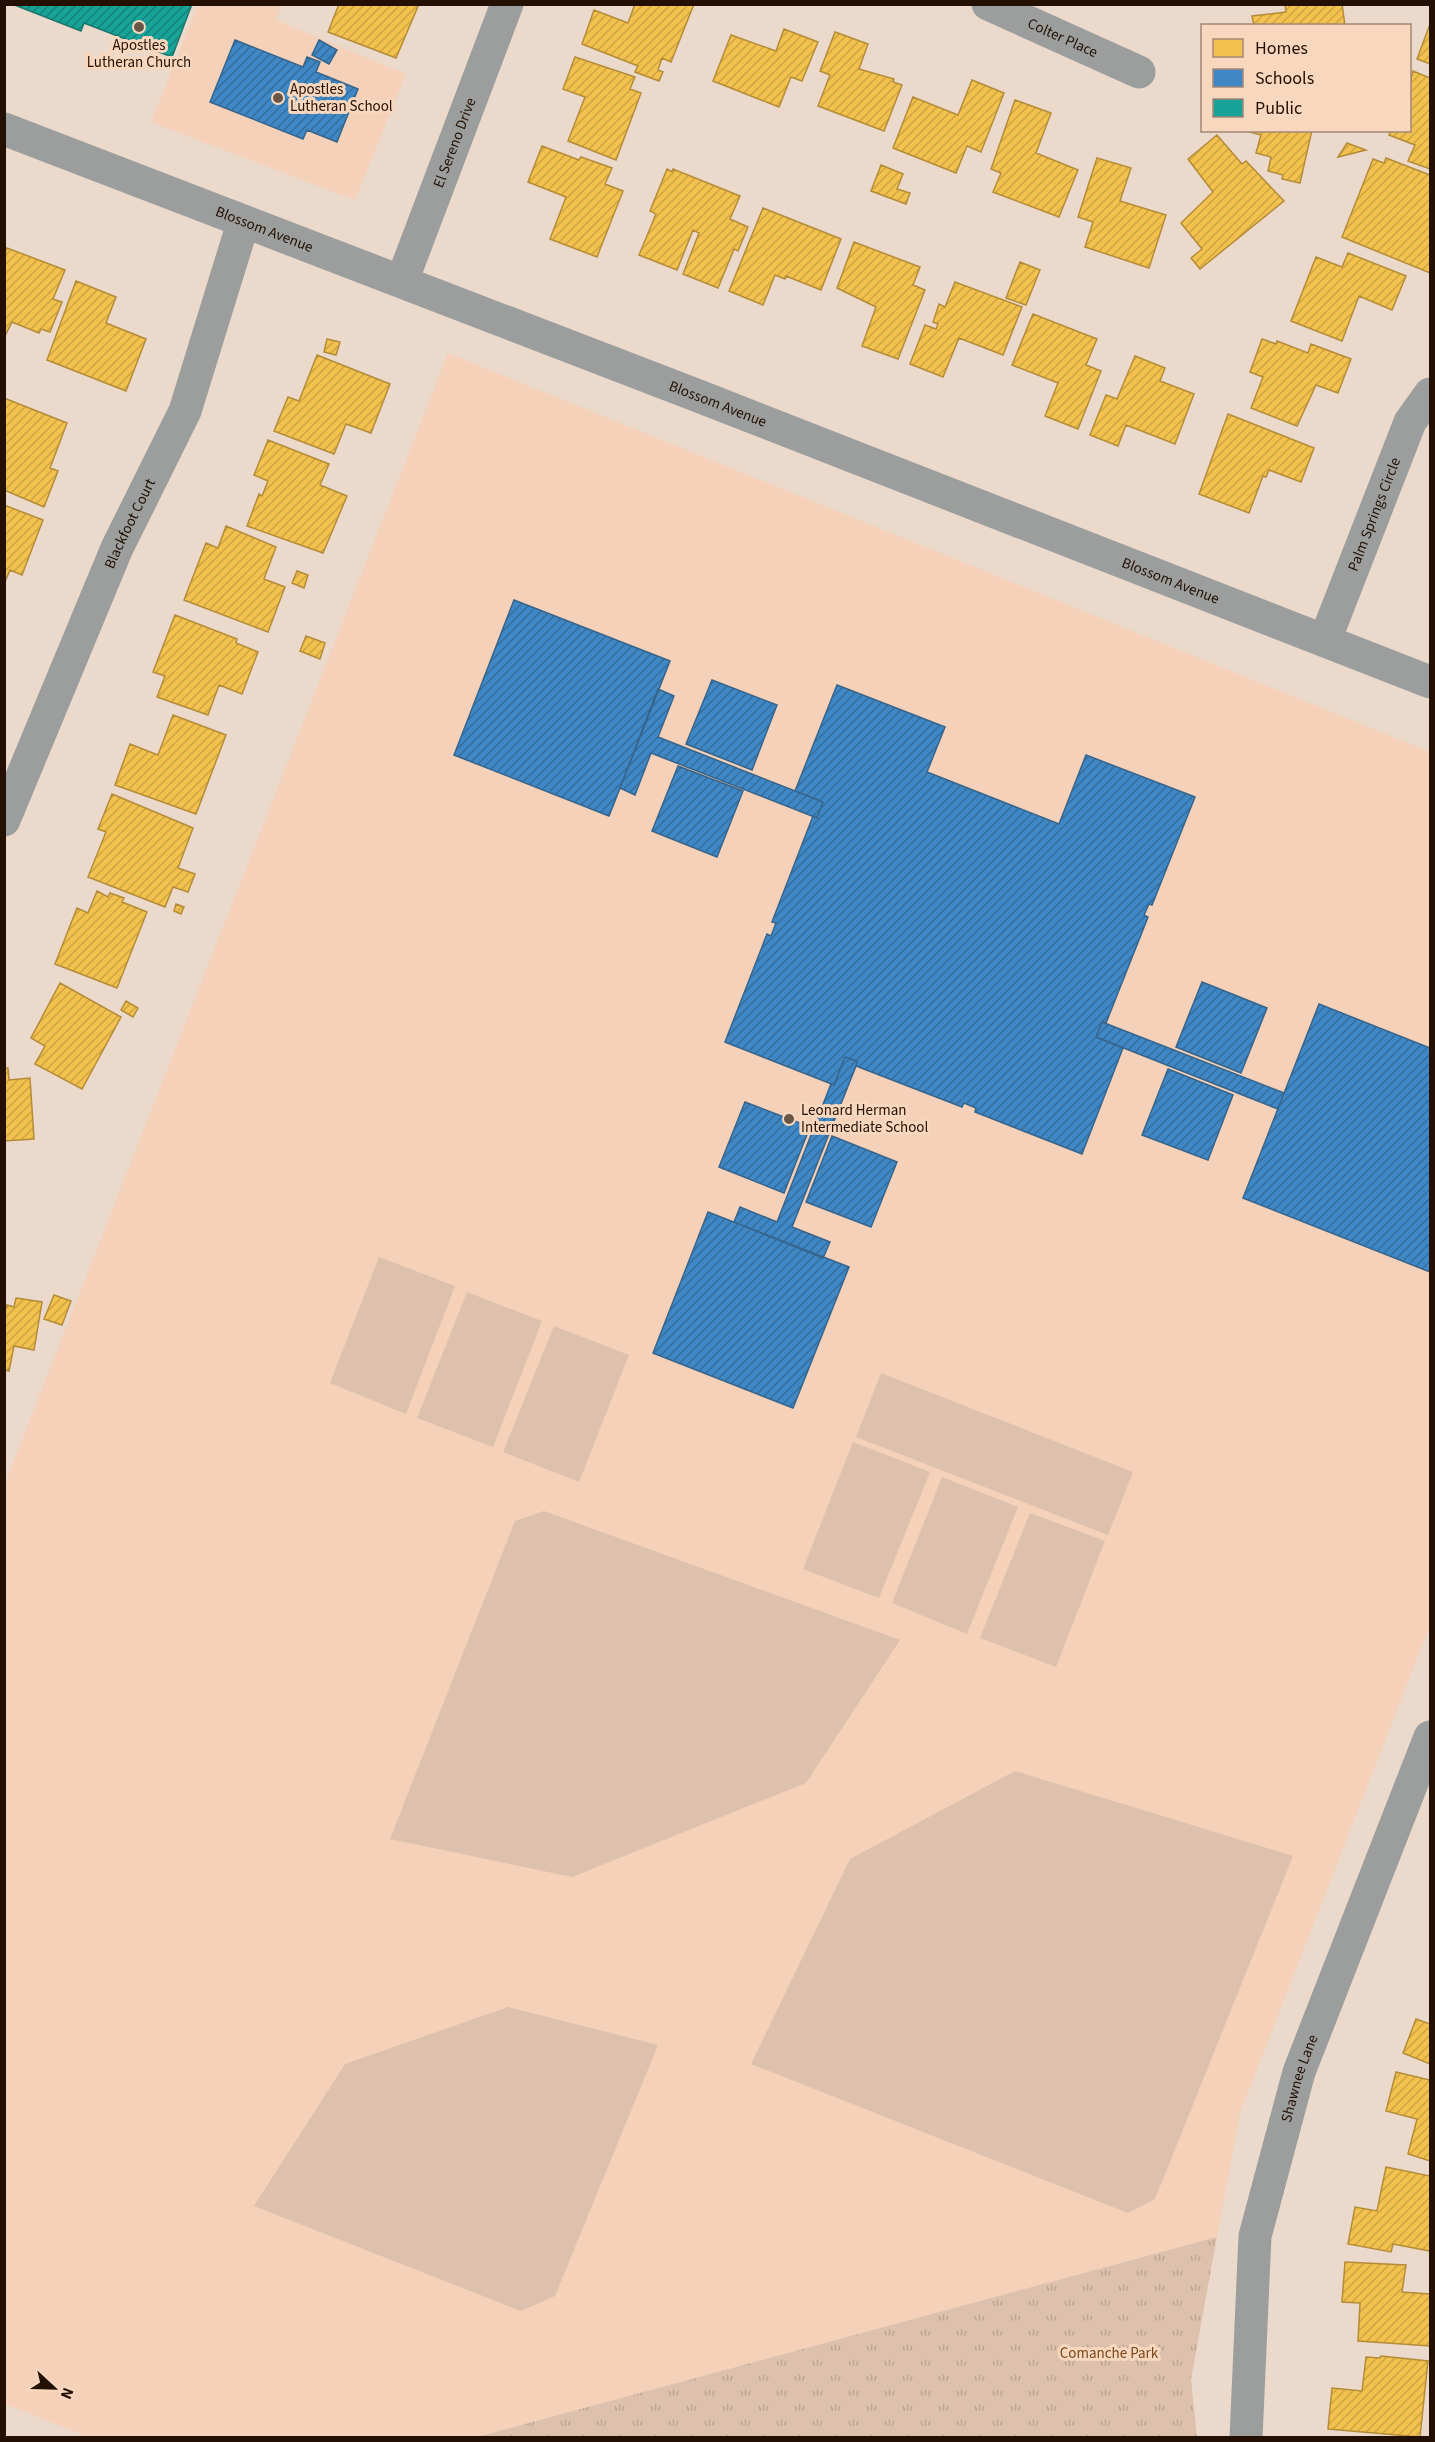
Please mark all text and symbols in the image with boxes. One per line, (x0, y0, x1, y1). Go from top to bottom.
street label: Colter Place (1024, 13, 1101, 63)
marker: Apostles Lutheran Church (132, 20, 146, 34)
legend (1201, 24, 1411, 132)
place label: Apostles Lutheran Church (87, 35, 191, 73)
text: Homes (1255, 36, 1308, 61)
text: Schools (1255, 66, 1314, 91)
place label: Apostles Lutheran School (290, 79, 393, 117)
marker: Apostles Lutheran School (271, 91, 285, 105)
street label: El Sereno Drive (428, 95, 482, 191)
text: Public (1255, 96, 1302, 121)
street label: Blossom Avenue (212, 201, 316, 258)
street label: Blossom Avenue (666, 376, 770, 433)
street label: Palm Springs Circle (1343, 454, 1406, 574)
street label: Blackfoot Court (99, 475, 161, 572)
street label: Blossom Avenue (1119, 552, 1222, 610)
place label: Leonard Herman Intermediate School (801, 1100, 928, 1138)
marker: Leonard Herman Intermediate School (782, 1112, 796, 1126)
street label: Shawnee Lane (1276, 2031, 1324, 2125)
park label: Comanche Park (1060, 2343, 1159, 2364)
north arrow (24, 2358, 84, 2418)
text: N (55, 2384, 79, 2402)

